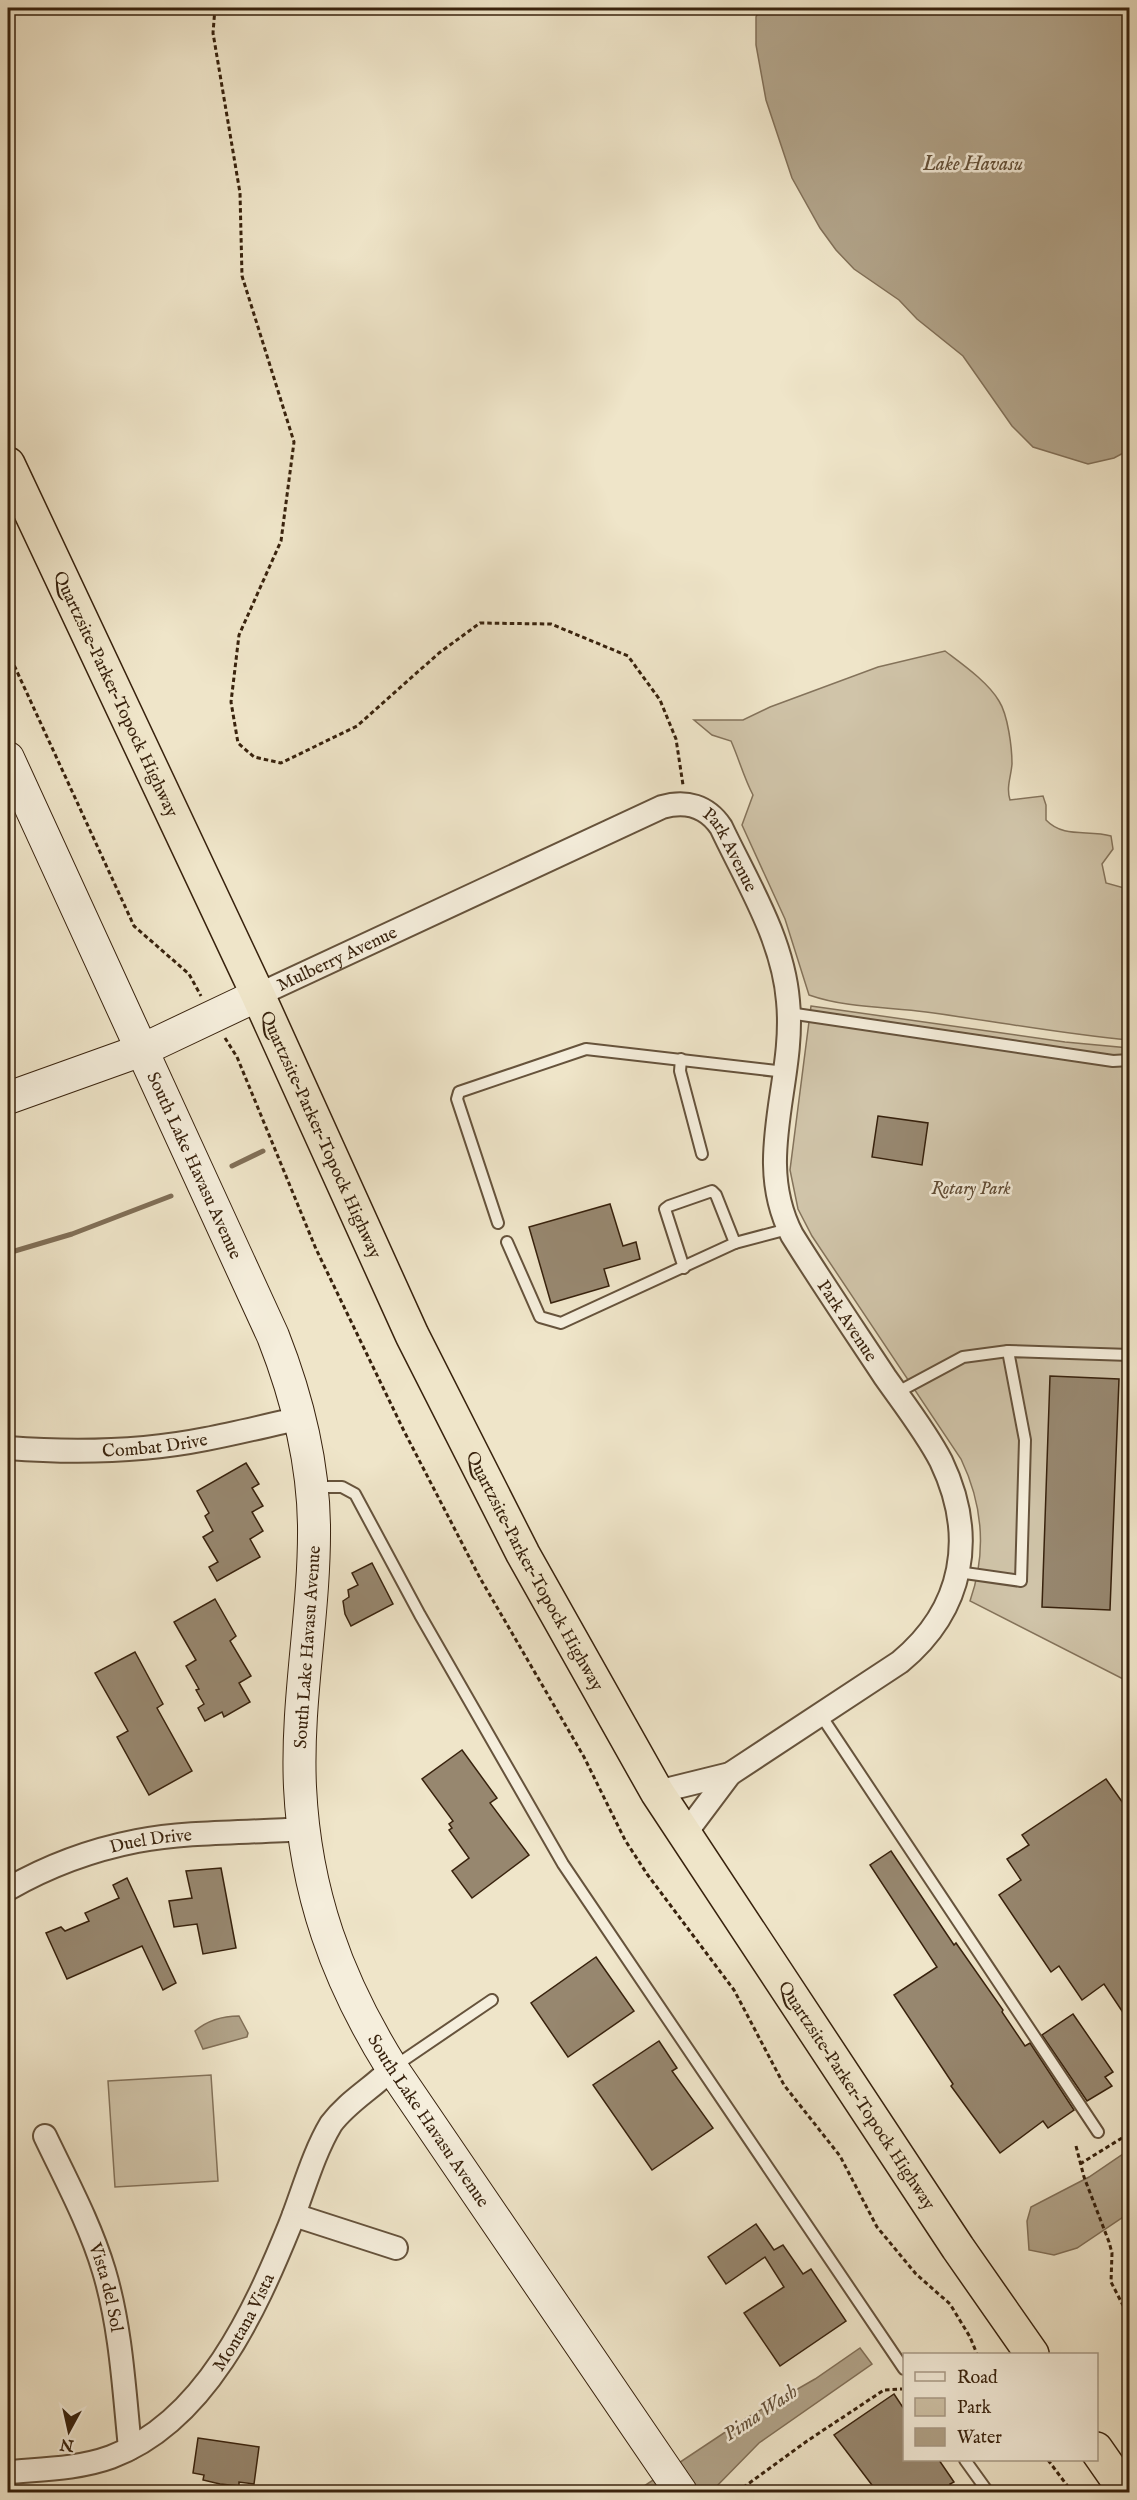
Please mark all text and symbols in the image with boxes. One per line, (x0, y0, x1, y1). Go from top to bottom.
water label: Lake Havasu (922, 152, 1023, 177)
street label: Quartzsite–Parker–Topock Highway (47, 568, 183, 821)
street label: Park Avenue (697, 803, 762, 896)
street label: Mulberry Avenue (274, 922, 401, 997)
street label: Quartzsite–Parker–Topock Highway (254, 1008, 386, 1263)
street label: South Lake Havasu Avenue (140, 1069, 246, 1263)
park label: Rotary Park (931, 1178, 1011, 1201)
street label: Park Avenue (811, 1276, 882, 1367)
street label: Combat Drive (102, 1429, 210, 1463)
street label: Quartzsite–Parker–Topock Highway (460, 1447, 608, 1696)
street label: South Lake Havasu Avenue (290, 1545, 327, 1749)
street label: Duel Drive (108, 1824, 193, 1860)
street label: Quartzsite–Parker–Topock Highway (772, 1977, 940, 2215)
street label: South Lake Havasu Avenue (361, 2031, 494, 2212)
street label: Vista del Sol (82, 2239, 127, 2334)
street label: Montana Vista (208, 2270, 281, 2376)
legend (903, 2353, 1098, 2461)
text: Road (957, 2367, 998, 2390)
water label: Pima Wash (719, 2379, 803, 2447)
text: Park (957, 2397, 992, 2420)
north arrow (39, 2401, 99, 2461)
text: Water (957, 2427, 1002, 2450)
text: N (59, 2433, 76, 2455)

